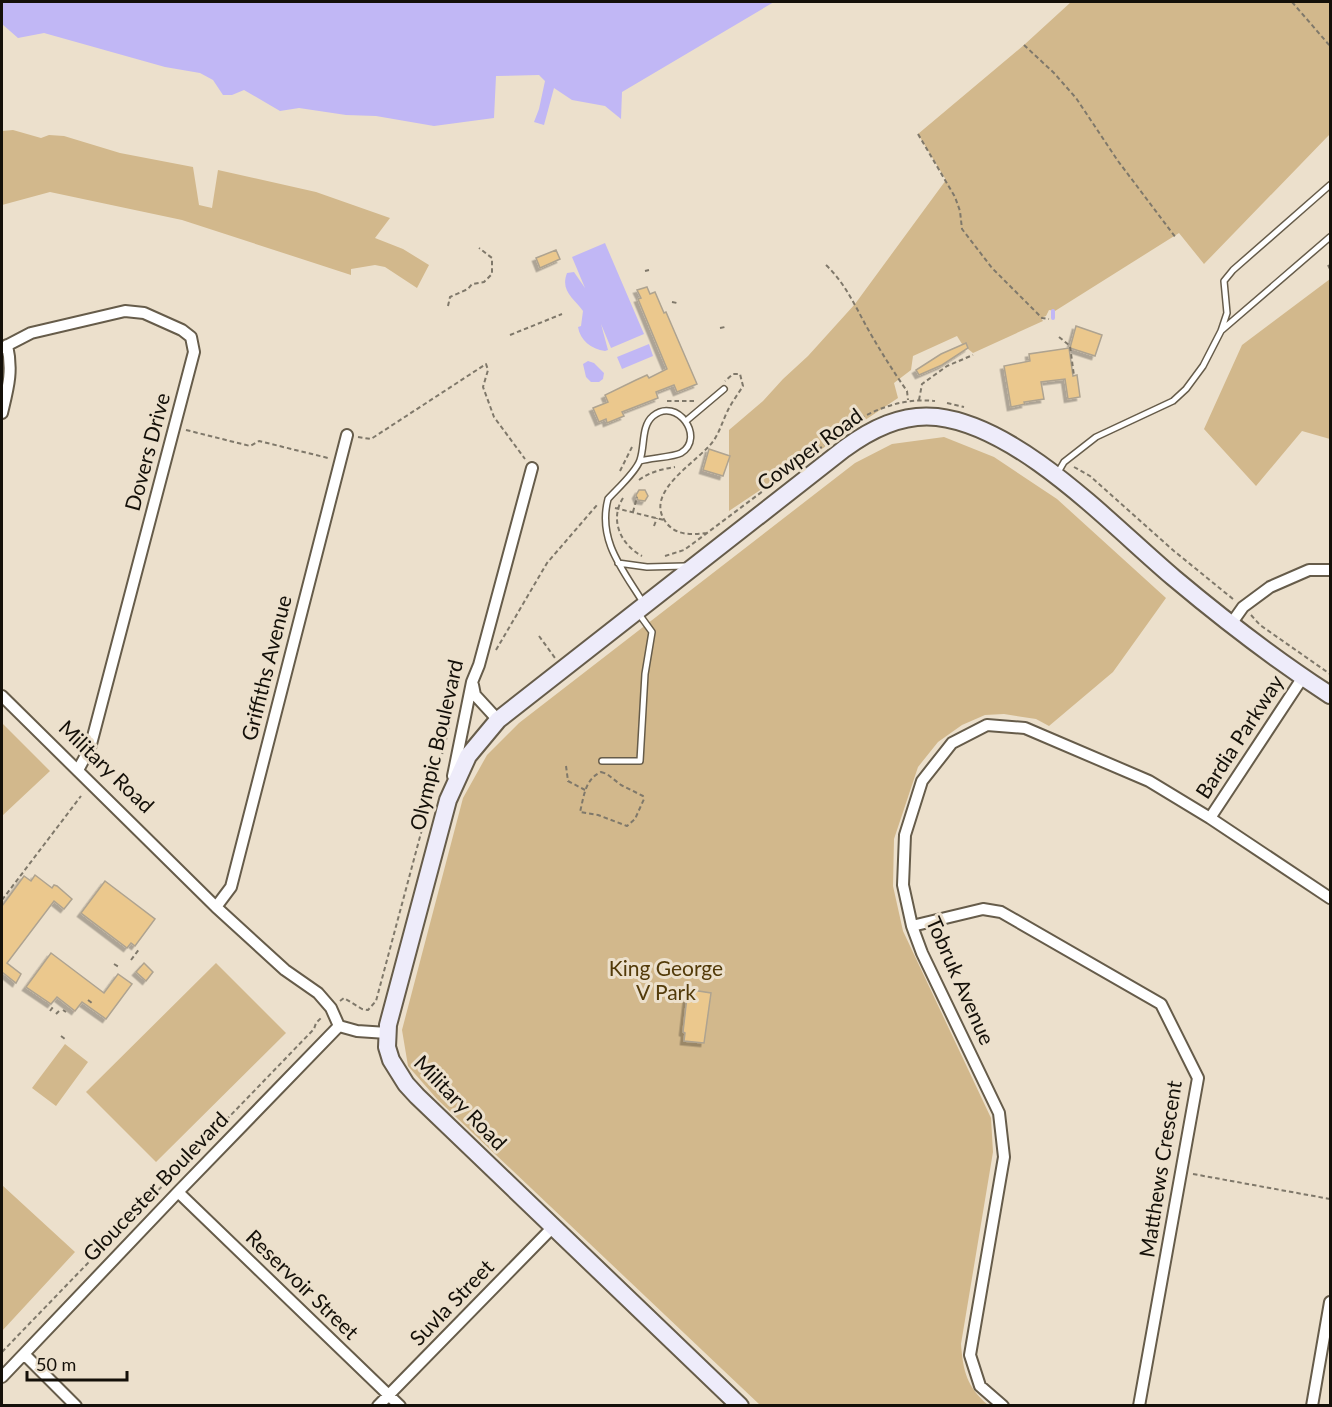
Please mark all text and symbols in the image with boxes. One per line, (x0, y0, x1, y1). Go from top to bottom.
street label: Dovers Drive (119, 390, 174, 513)
street label: Cowper Road (752, 402, 867, 495)
street label: Griffiths Avenue (235, 592, 296, 743)
street label: Olympic Boulevard (404, 657, 467, 833)
street label: Bardia Parkway (1190, 670, 1288, 803)
street label: Military Road (54, 714, 160, 817)
street label: Tobruk Avenue (922, 912, 1001, 1048)
park label: King George V Park (609, 955, 723, 1004)
street label: Military Road (410, 1049, 513, 1155)
street label: Matthews Crescent (1133, 1078, 1186, 1259)
street label: Gloucester Boulevard (77, 1106, 233, 1266)
street label: Reservoir Street (242, 1224, 365, 1344)
street label: Suvla Street (404, 1253, 498, 1350)
scale bar (27, 1344, 128, 1382)
text: 50 m (36, 1353, 76, 1375)

